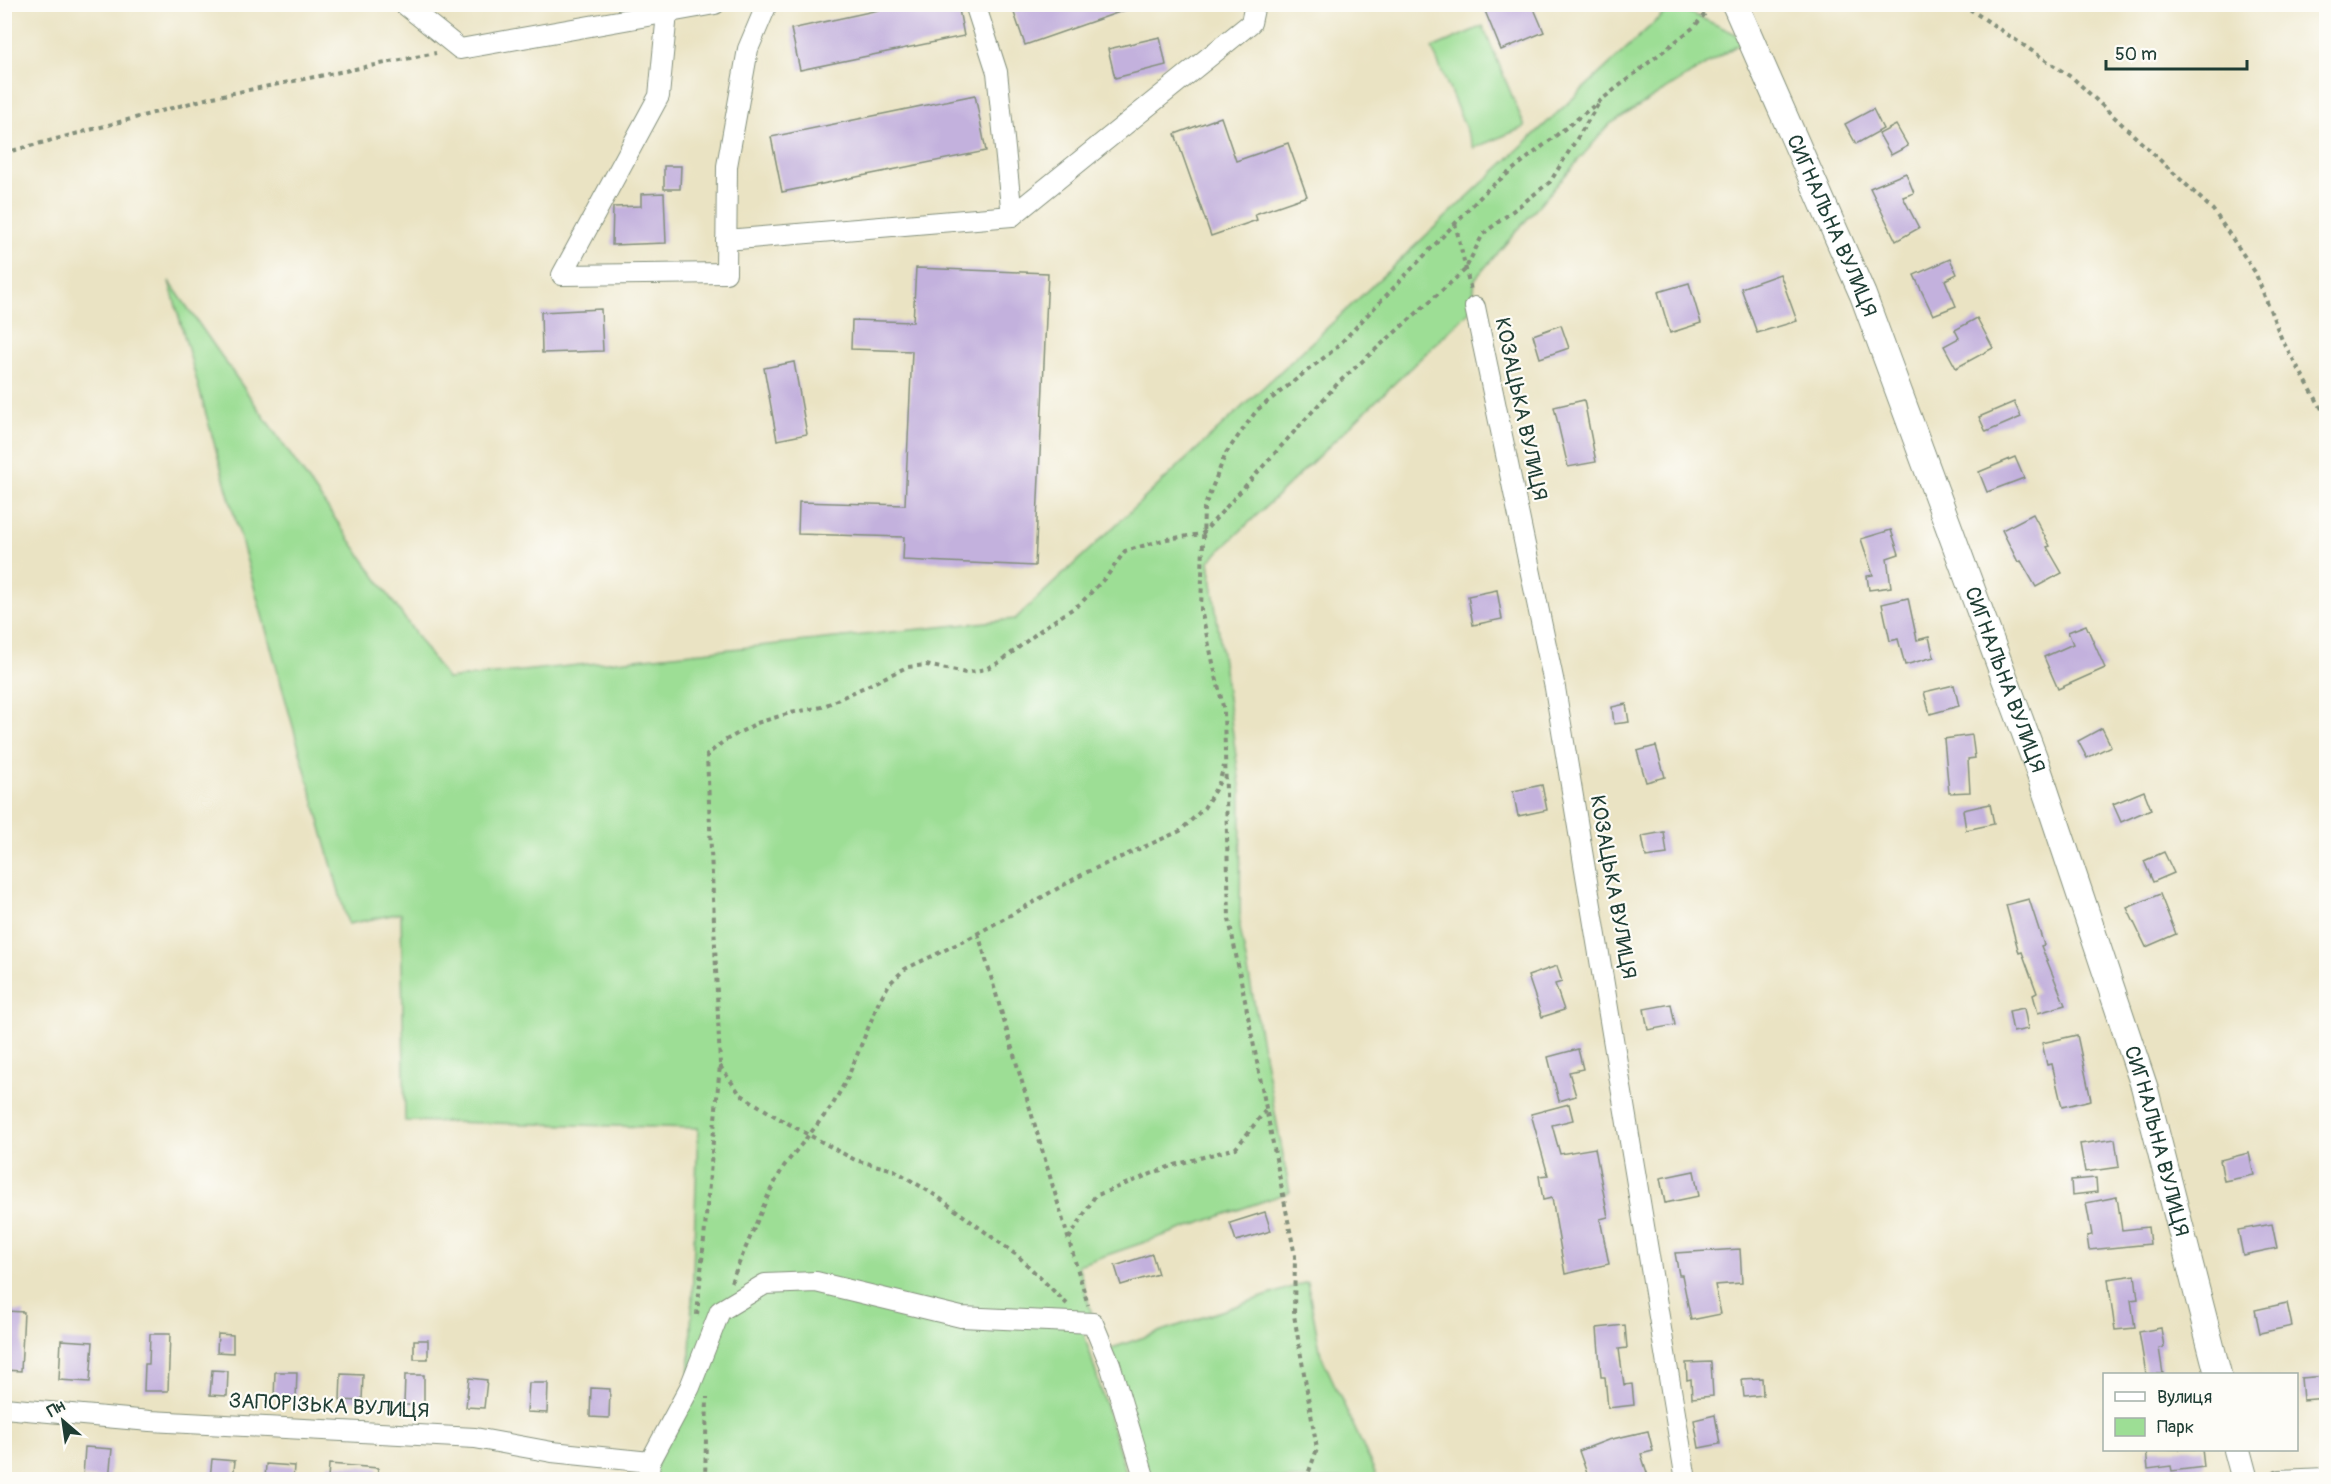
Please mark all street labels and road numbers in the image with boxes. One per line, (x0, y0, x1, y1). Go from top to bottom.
street label: СИГНАЛЬНА ВУЛИЦЯ (1781, 130, 1883, 320)
street label: КОЗАЦЬКА ВУЛИЦЯ (1488, 315, 1554, 503)
street label: СИГНАЛЬНА ВУЛИЦЯ (1959, 583, 2052, 776)
street label: КОЗАЦЬКА ВУЛИЦЯ (1584, 793, 1642, 981)
street label: СИГНАЛЬНА ВУЛИЦЯ (2118, 1042, 2196, 1239)
street label: ЗАПОРІЗЬКА ВУЛИЦЯ (228, 1387, 430, 1425)

